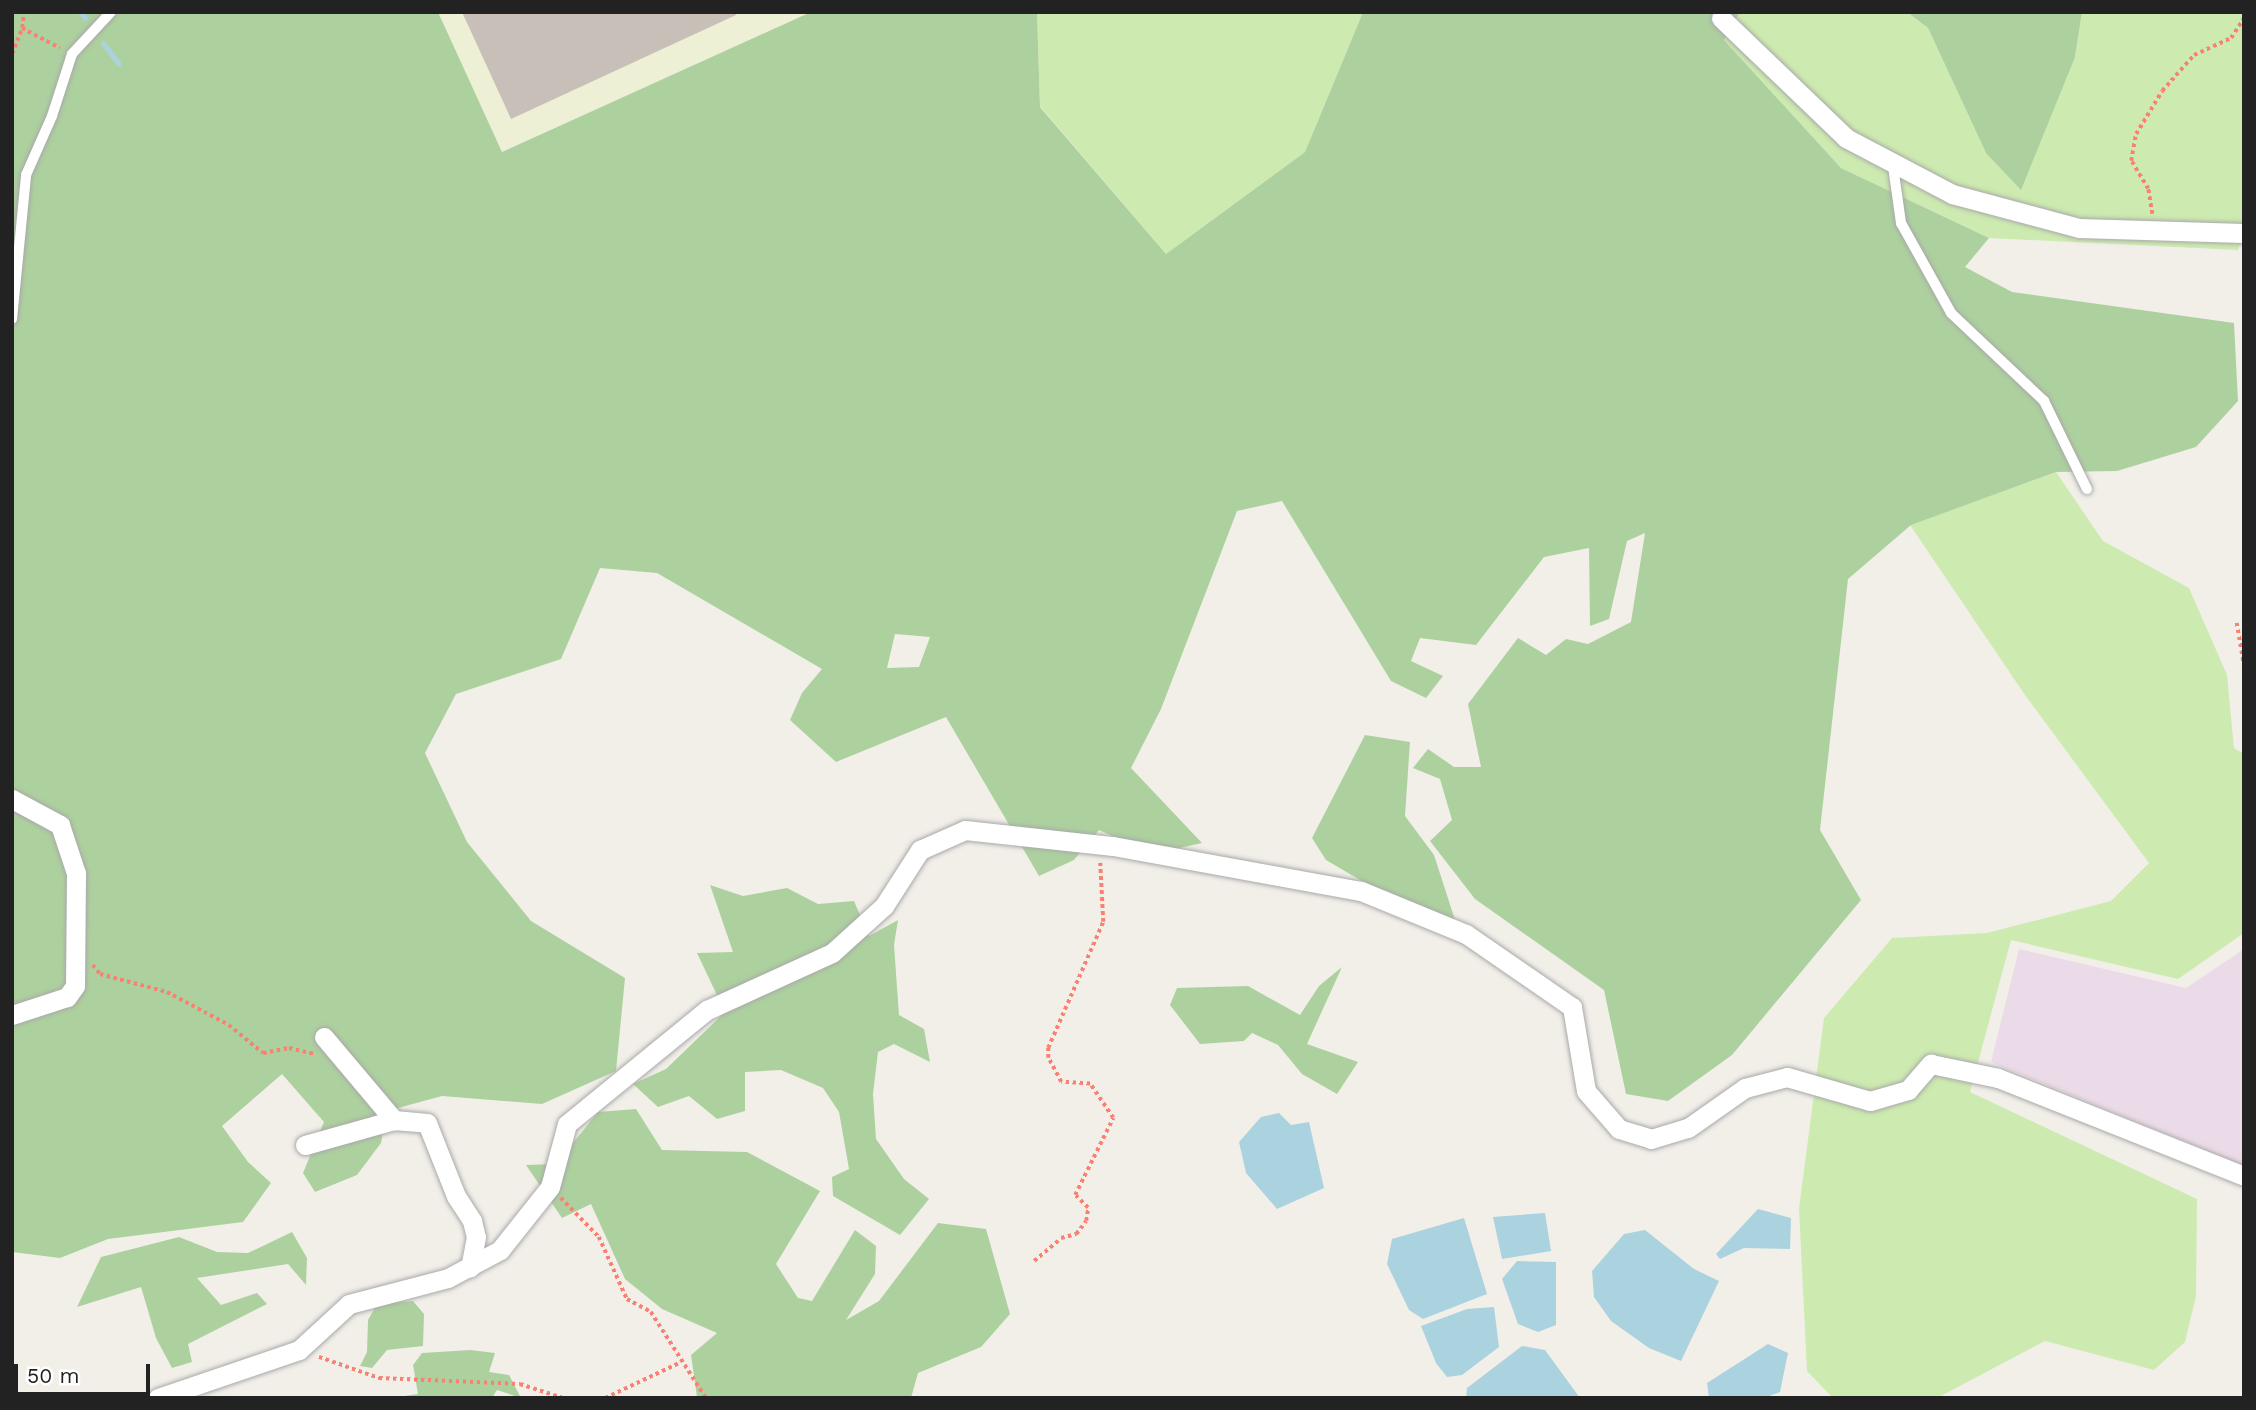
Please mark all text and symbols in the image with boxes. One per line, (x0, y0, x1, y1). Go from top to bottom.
scale bar (18, 1350, 154, 1394)
text: 50 m (27, 1363, 79, 1388)

